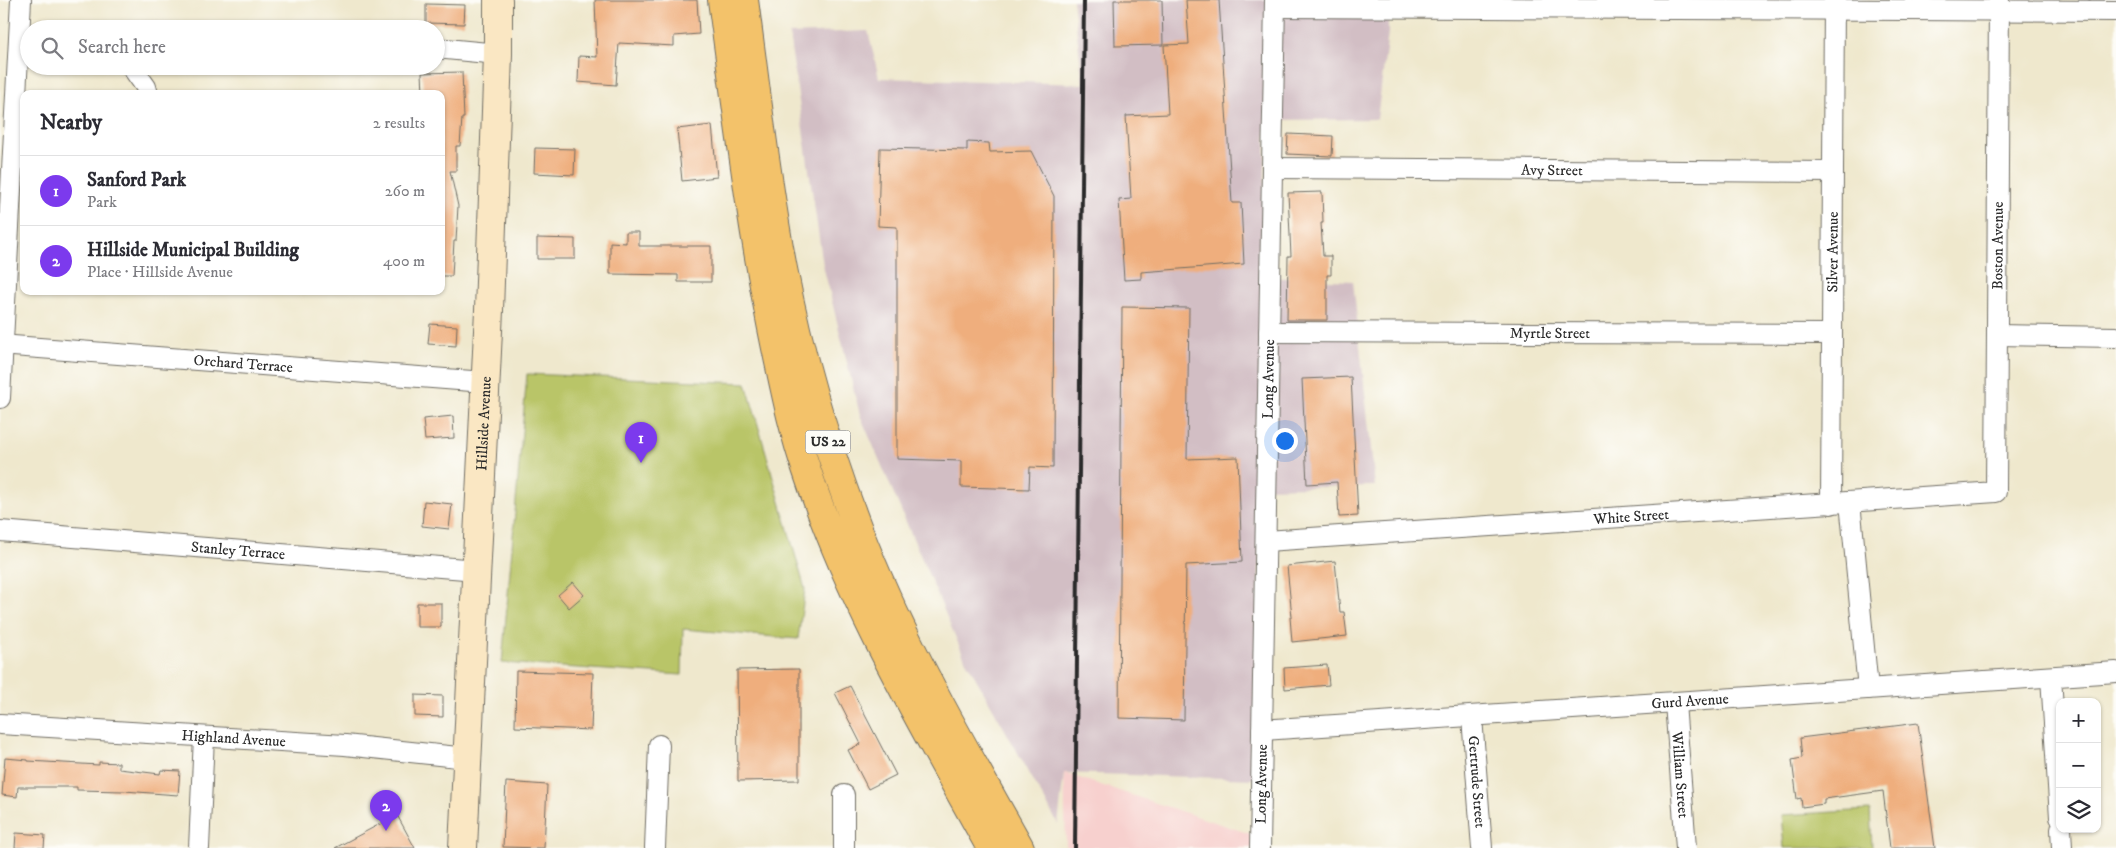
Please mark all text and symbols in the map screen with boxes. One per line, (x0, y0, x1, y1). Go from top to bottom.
search box (20, 20, 445, 75)
icon: search (38, 34, 66, 62)
text: Search here (78, 36, 166, 59)
text: Nearby (40, 110, 102, 136)
text: 2 results (373, 113, 425, 133)
street label: Avy Street (1521, 160, 1583, 180)
text: Sanford Park (87, 169, 186, 192)
text: 1 (53, 181, 59, 201)
text: 260 m (385, 181, 425, 201)
text: Park (87, 192, 117, 212)
street label: Boston Avenue (1988, 201, 2007, 290)
street label: Silver Avenue (1823, 211, 1842, 293)
text: Hillside Municipal Building (87, 239, 299, 262)
text: 2 (52, 251, 60, 271)
text: 400 m (383, 251, 425, 271)
text: Place · Hillside Avenue (87, 262, 233, 282)
street label: Myrtle Street (1510, 323, 1590, 343)
street label: Long Avenue (1258, 339, 1278, 419)
street label: Orchard Terrace (193, 350, 294, 377)
street label: Hillside Avenue (472, 376, 495, 471)
pin: 1 (625, 422, 657, 463)
your location (1272, 428, 1298, 454)
road number: US 22 (806, 431, 850, 454)
street label: White Street (1592, 504, 1670, 529)
street label: Stanley Terrace (190, 537, 286, 564)
street label: Gurd Avenue (1651, 689, 1729, 713)
map controls (2056, 698, 2101, 833)
button: + (2056, 698, 2101, 743)
street label: Highland Avenue (181, 726, 286, 751)
street label: William Street (1668, 730, 1693, 819)
street label: Gertrude Street (1464, 735, 1490, 829)
button: − (2056, 743, 2101, 788)
street label: Long Avenue (1251, 744, 1271, 824)
button: layers (2056, 788, 2101, 833)
pin: 2 (370, 790, 402, 831)

